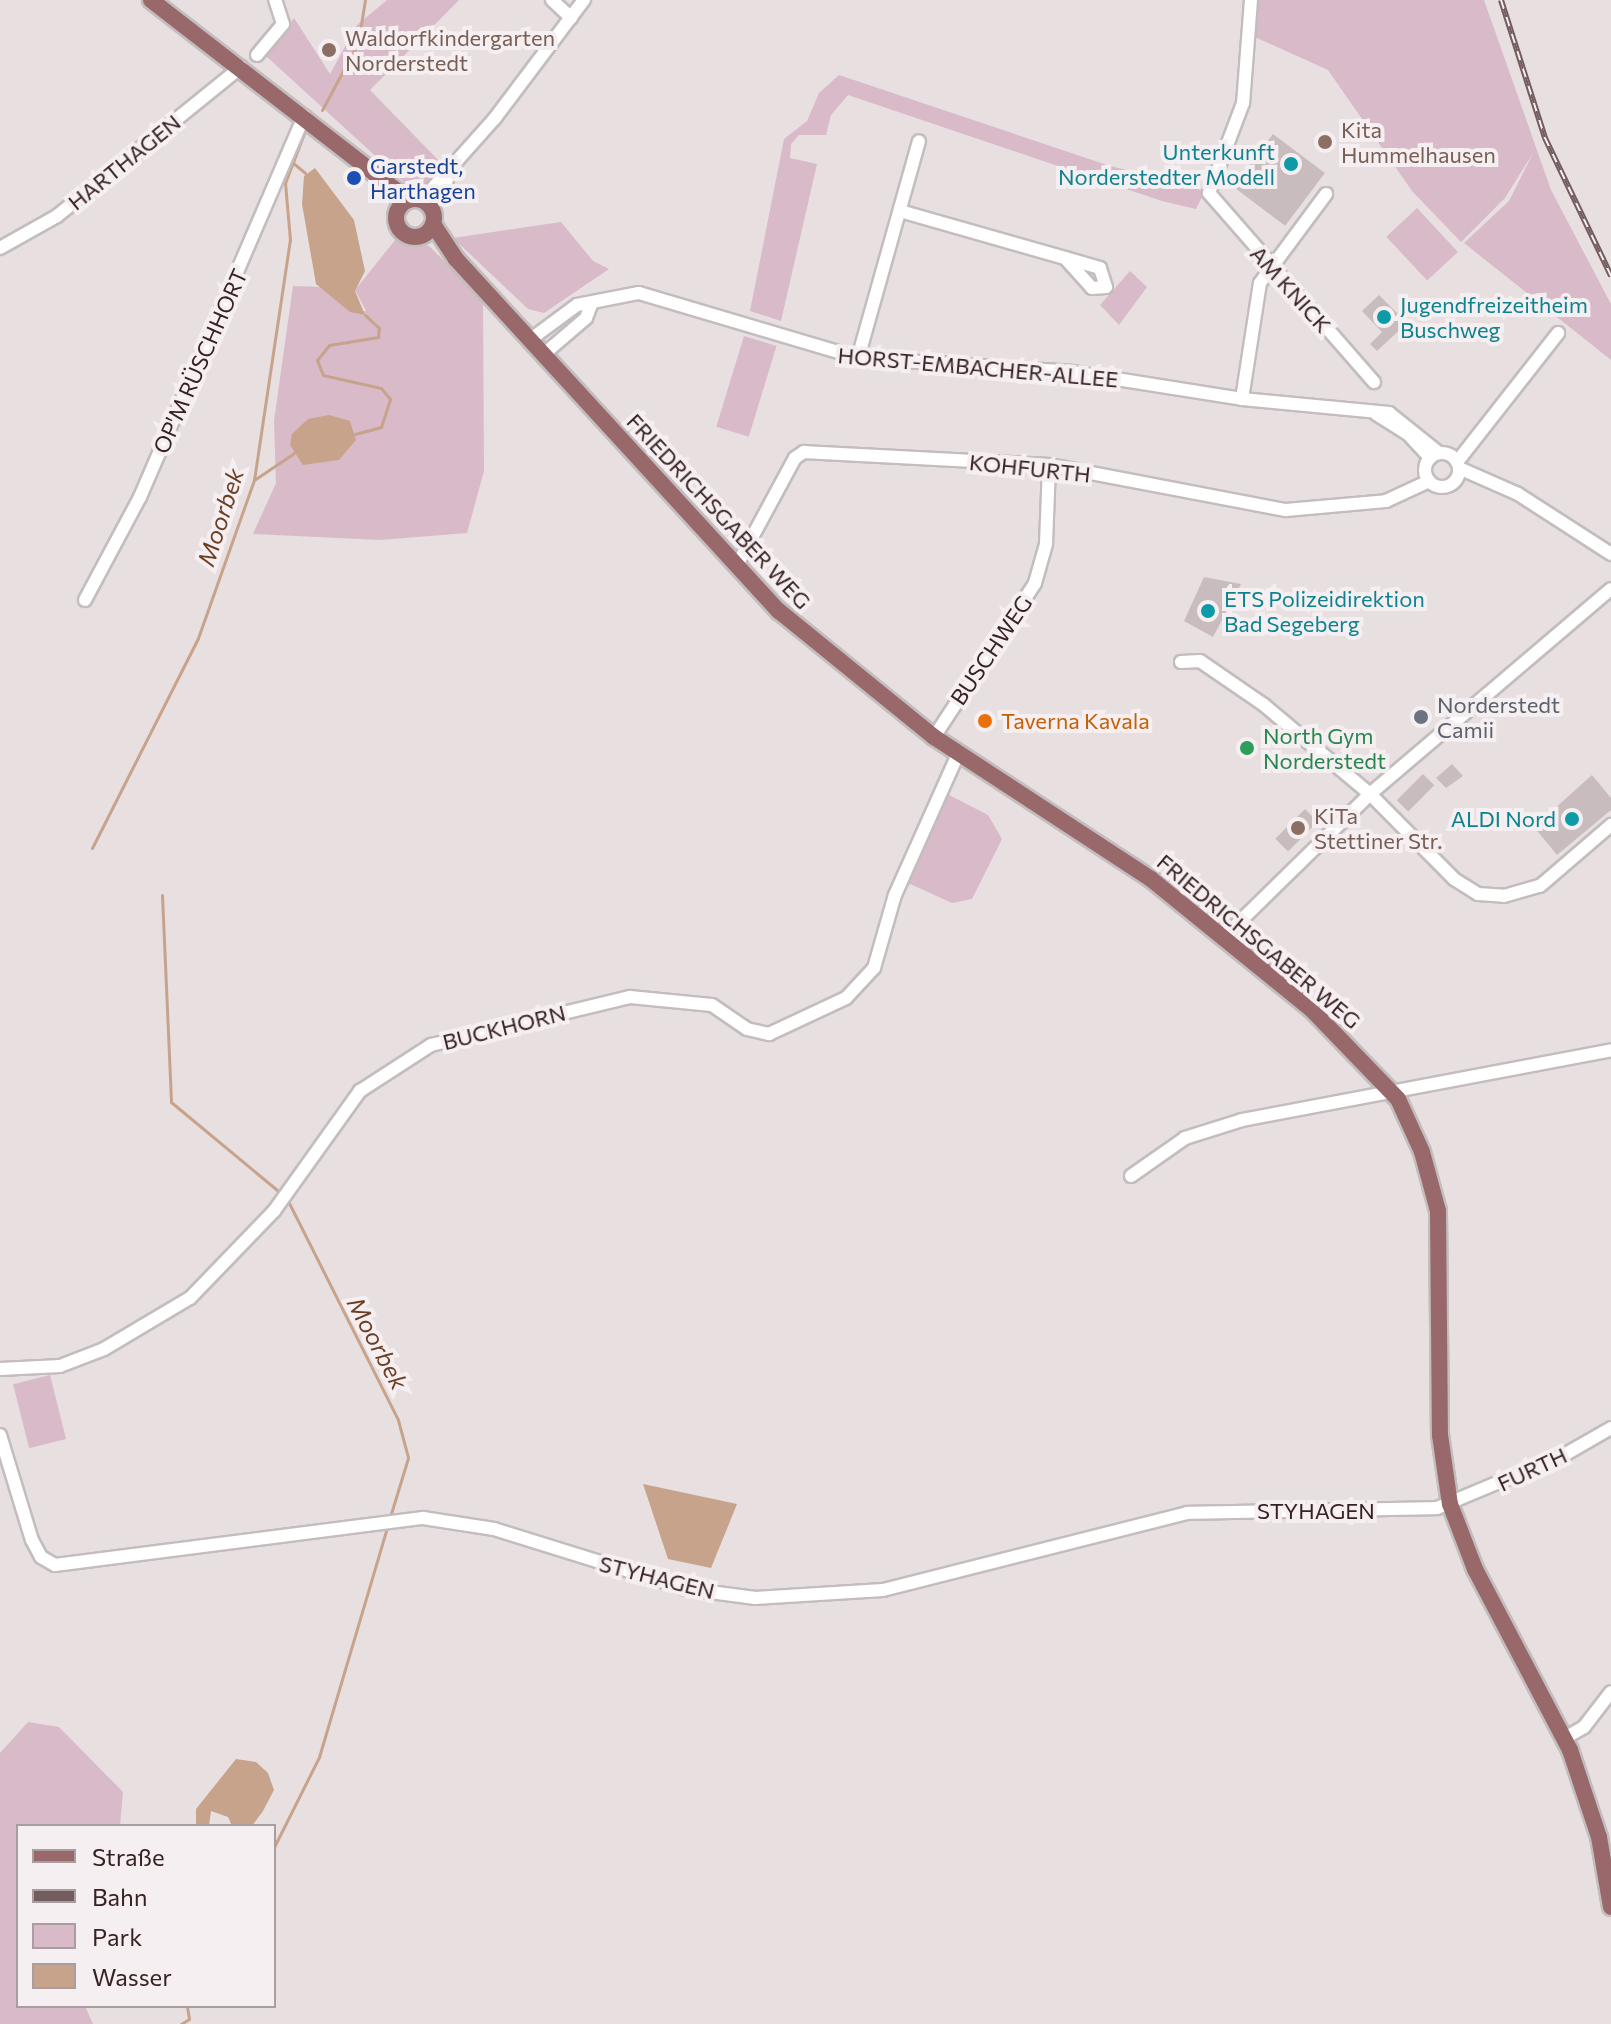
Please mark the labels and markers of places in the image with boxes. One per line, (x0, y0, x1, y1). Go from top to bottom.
place label: Waldorfkindergarten Norderstedt (345, 24, 555, 76)
marker: Waldorfkindergarten Norderstedt (320, 41, 338, 59)
place label: Kita Hummelhausen (1341, 116, 1496, 168)
marker: Kita Hummelhausen (1316, 133, 1334, 151)
place label: Unterkunft Norderstedter Modell (1058, 138, 1275, 190)
place label: Garstedt, Harthagen (370, 152, 476, 204)
marker: Unterkunft Norderstedter Modell (1282, 155, 1300, 173)
marker: Garstedt, Harthagen (345, 169, 363, 187)
place label: Jugendfreizeitheim Buschweg (1400, 291, 1588, 342)
marker: Jugendfreizeitheim Buschweg (1375, 308, 1393, 326)
place label: ETS Polizeidirektion Bad Segeberg (1224, 585, 1425, 636)
marker: ETS Polizeidirektion Bad Segeberg (1199, 602, 1217, 620)
place label: Norderstedt Camii (1437, 691, 1560, 742)
place label: Taverna Kavala (1001, 708, 1150, 734)
marker: Norderstedt Camii (1412, 708, 1430, 726)
marker: Taverna Kavala (976, 712, 994, 730)
place label: North Gym Norderstedt (1263, 722, 1386, 774)
marker: North Gym Norderstedt (1238, 739, 1256, 757)
place label: KiTa Stettiner Str. (1314, 802, 1442, 854)
place label: ALDI Nord (1451, 806, 1556, 832)
marker: ALDI Nord (1563, 810, 1581, 828)
marker: KiTa Stettiner Str. (1289, 819, 1307, 837)

